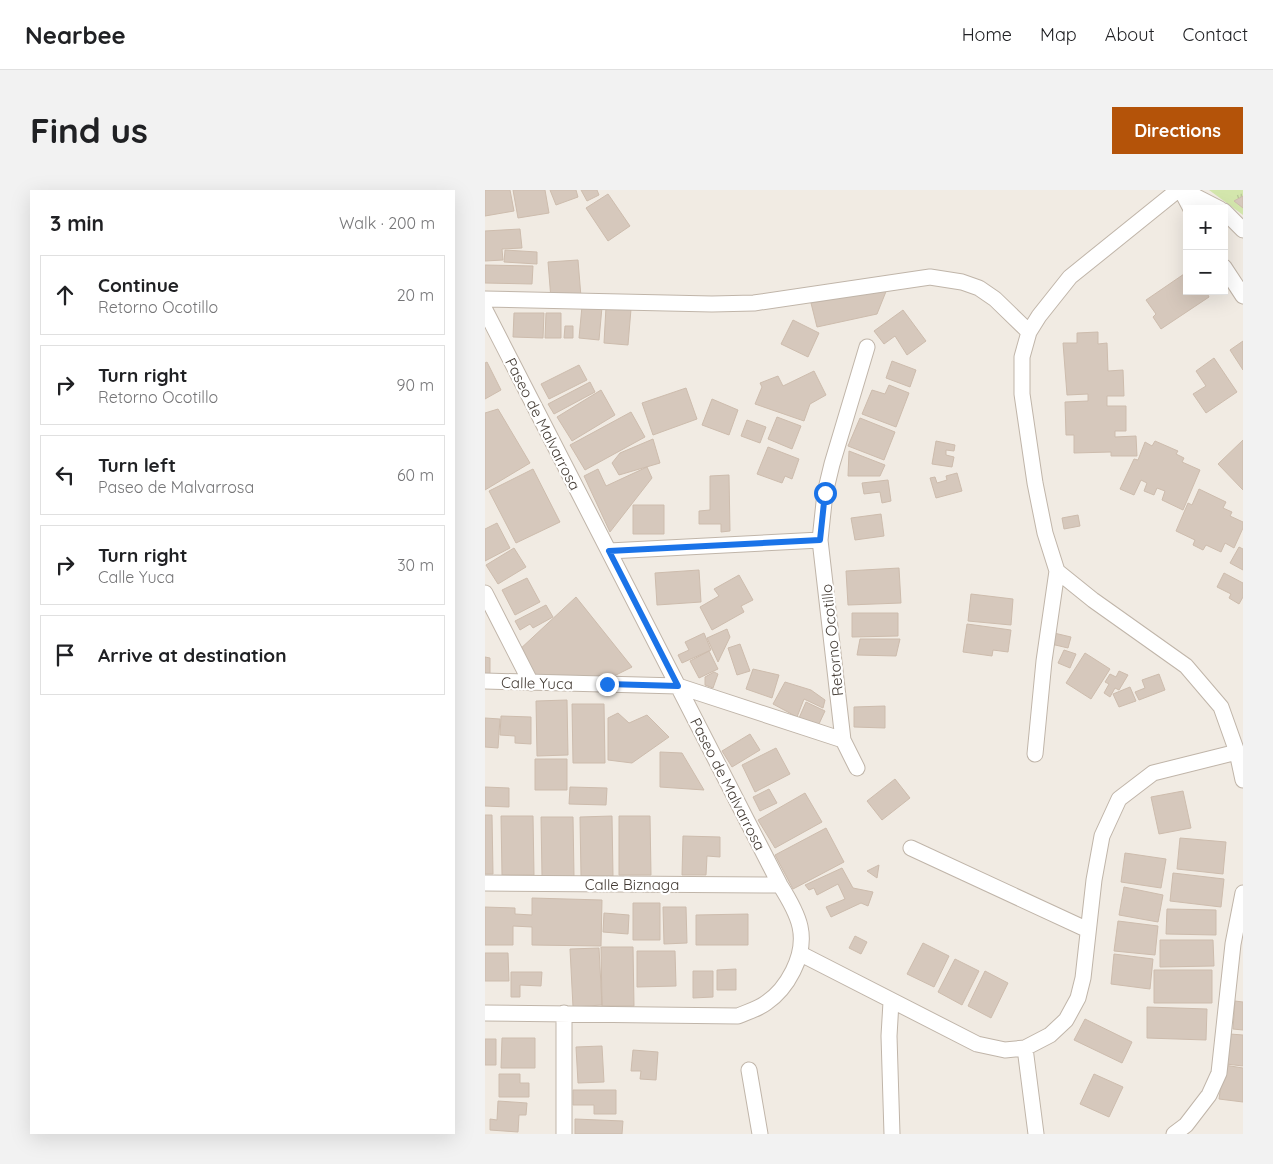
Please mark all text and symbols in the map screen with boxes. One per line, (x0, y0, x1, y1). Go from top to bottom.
text: Nearbee (25, 20, 126, 50)
text: Home (962, 23, 1012, 46)
text: Map (1040, 23, 1077, 46)
text: About (1105, 23, 1155, 46)
text: Contact (1183, 23, 1248, 46)
button: Directions (1112, 107, 1243, 154)
text: Find us (30, 108, 148, 152)
map controls (1183, 205, 1228, 295)
button: + (1183, 205, 1228, 250)
text: 3 min (50, 210, 104, 236)
text: Walk · 200 m (339, 213, 435, 233)
button: − (1183, 250, 1228, 295)
text: Continue (98, 273, 179, 297)
icon: ahead (51, 281, 79, 309)
text: 20 m (397, 285, 434, 305)
text: Retorno Ocotillo (98, 297, 218, 317)
street label: Paseo de Malvarrosa (501, 354, 585, 494)
text: Turn right (98, 363, 187, 387)
icon: right (51, 371, 79, 399)
text: 90 m (397, 375, 434, 395)
text: Retorno Ocotillo (98, 387, 218, 407)
text: Turn left (98, 453, 176, 477)
icon: left (51, 461, 79, 489)
text: 60 m (397, 465, 434, 485)
text: Paseo de Malvarrosa (98, 477, 254, 497)
route start (814, 482, 837, 505)
text: Turn right (98, 543, 187, 567)
icon: right (51, 551, 79, 579)
text: 30 m (397, 555, 434, 575)
text: Calle Yuca (98, 567, 174, 587)
street label: Retorno Ocotillo (817, 583, 847, 697)
icon: arrive (51, 641, 79, 669)
text: Arrive at destination (98, 643, 287, 667)
street label: Calle Yuca (501, 673, 573, 693)
route end (596, 673, 619, 696)
street label: Paseo de Malvarrosa (686, 714, 770, 854)
street label: Calle Biznaga (585, 875, 679, 894)

